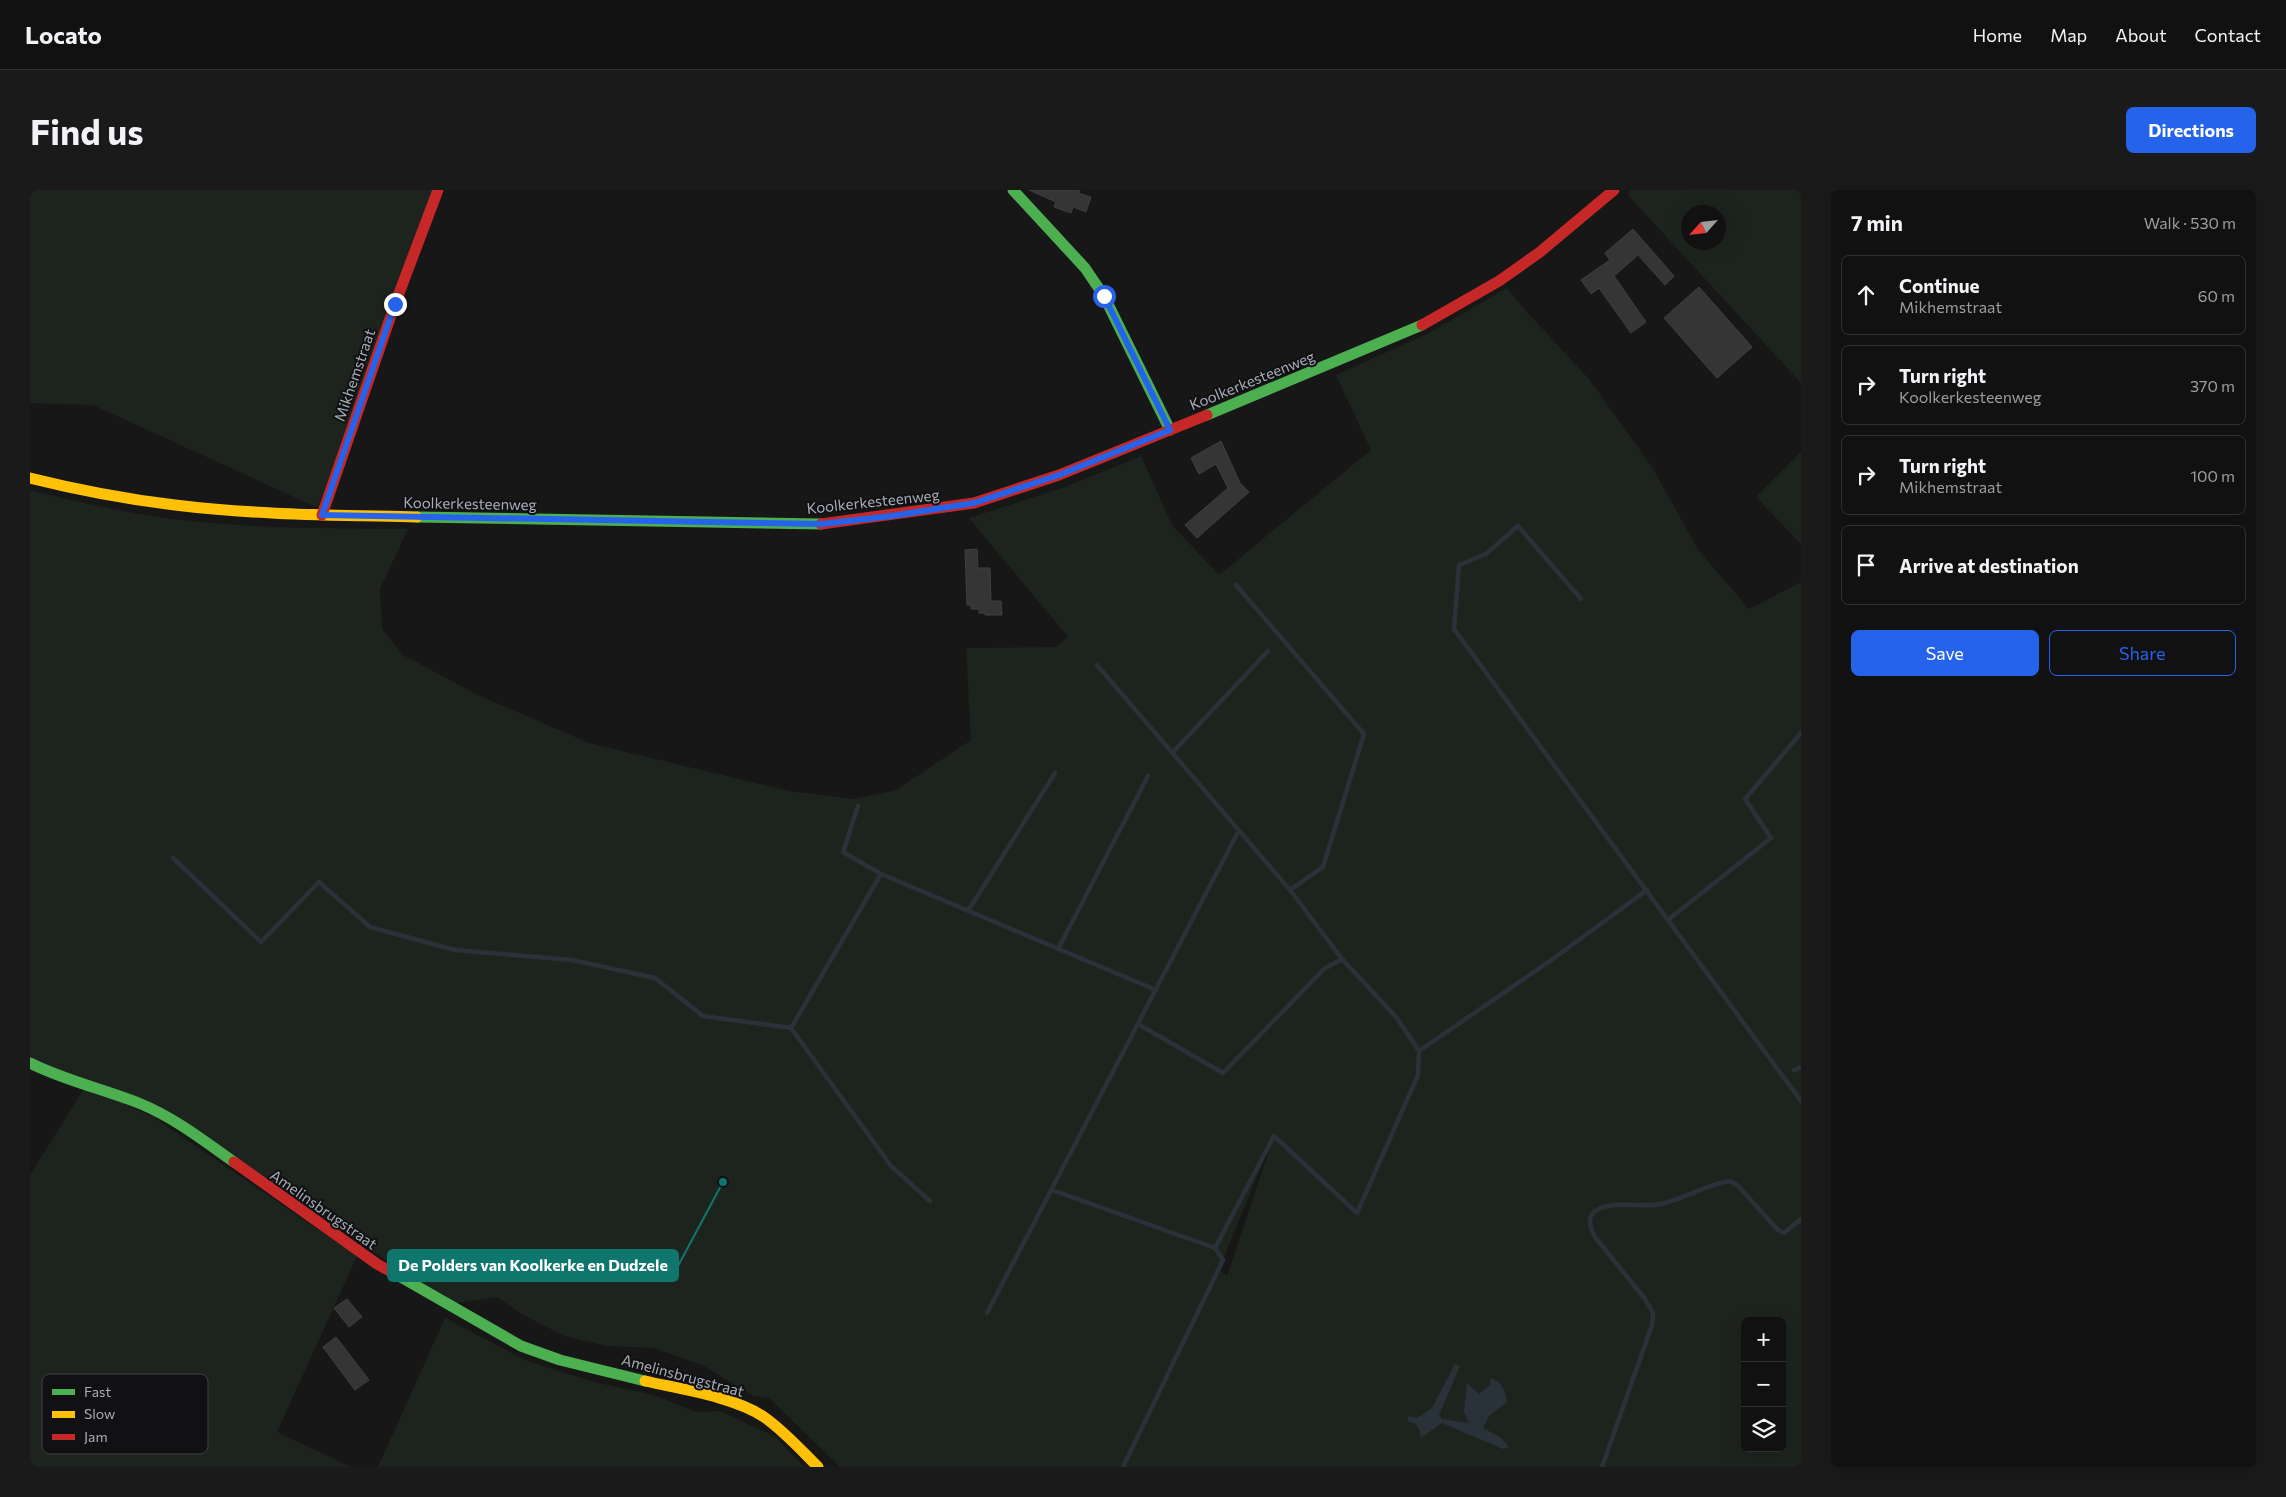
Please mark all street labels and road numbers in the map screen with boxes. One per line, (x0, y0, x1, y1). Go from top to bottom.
street label: Mikhemstraat (330, 326, 378, 424)
street label: Koolkerkesteenweg (1187, 347, 1317, 413)
street label: Koolkerkesteenweg (806, 485, 940, 517)
street label: Koolkerkesteenweg (403, 493, 537, 513)
street label: Amelinsbrugstraat (267, 1165, 381, 1253)
street label: Amelinsbrugstraat (620, 1350, 746, 1400)

